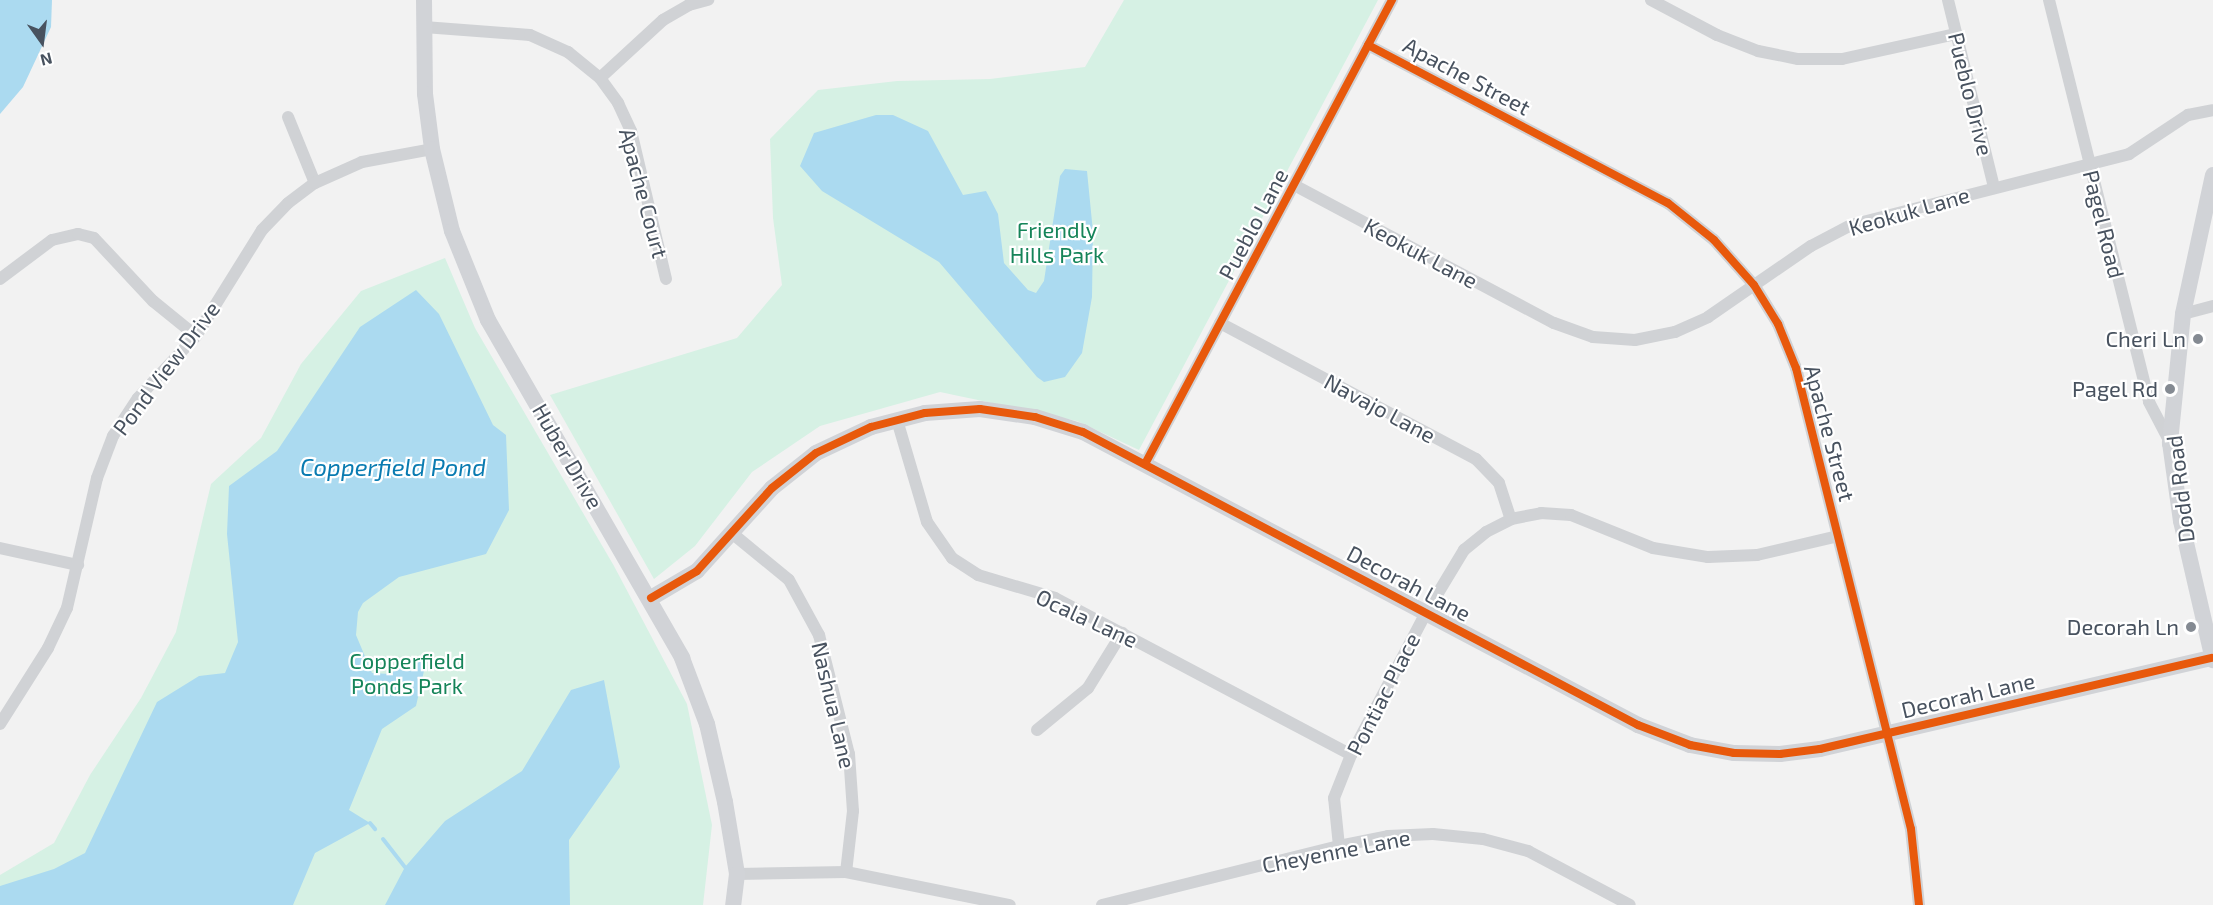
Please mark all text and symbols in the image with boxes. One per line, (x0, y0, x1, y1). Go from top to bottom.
north arrow (12, 12, 72, 72)
street label: Pueblo Drive (1943, 30, 1999, 158)
street label: Apache Street (1399, 32, 1535, 120)
text: N (39, 49, 54, 71)
street label: Apache Court (614, 125, 674, 261)
street label: Pueblo Lane (1213, 164, 1293, 284)
street label: Pagel Road (2078, 167, 2130, 281)
street label: Keokuk Lane (1845, 181, 1973, 241)
street label: Keokuk Lane (1360, 212, 1482, 294)
park label: Friendly Hills Park (1010, 216, 1104, 268)
street label: Pond View Drive (107, 296, 225, 440)
place label: Cheri Ln (2106, 326, 2186, 352)
marker: Cheri Ln (2191, 332, 2205, 346)
street label: Apache Street (1799, 362, 1861, 504)
street label: Navajo Lane (1320, 368, 1440, 448)
place label: Pagel Rd (2071, 376, 2158, 402)
marker: Pagel Rd (2163, 382, 2177, 396)
street label: Huber Drive (527, 399, 609, 513)
street label: Dodd Road (2160, 434, 2200, 544)
water label: Copperfield Pond (300, 453, 486, 481)
street label: Decorah Lane (1343, 539, 1475, 627)
street label: Ocala Lane (1032, 583, 1142, 653)
place label: Decorah Ln (2067, 614, 2179, 640)
marker: Decorah Ln (2184, 620, 2198, 634)
street label: Pontiac Place (1341, 628, 1425, 760)
street label: Nashua Lane (807, 639, 861, 771)
park label: Copperfield Ponds Park (349, 647, 465, 698)
street label: Decorah Lane (1899, 667, 2037, 723)
street label: Cheyenne Lane (1260, 824, 1412, 878)

